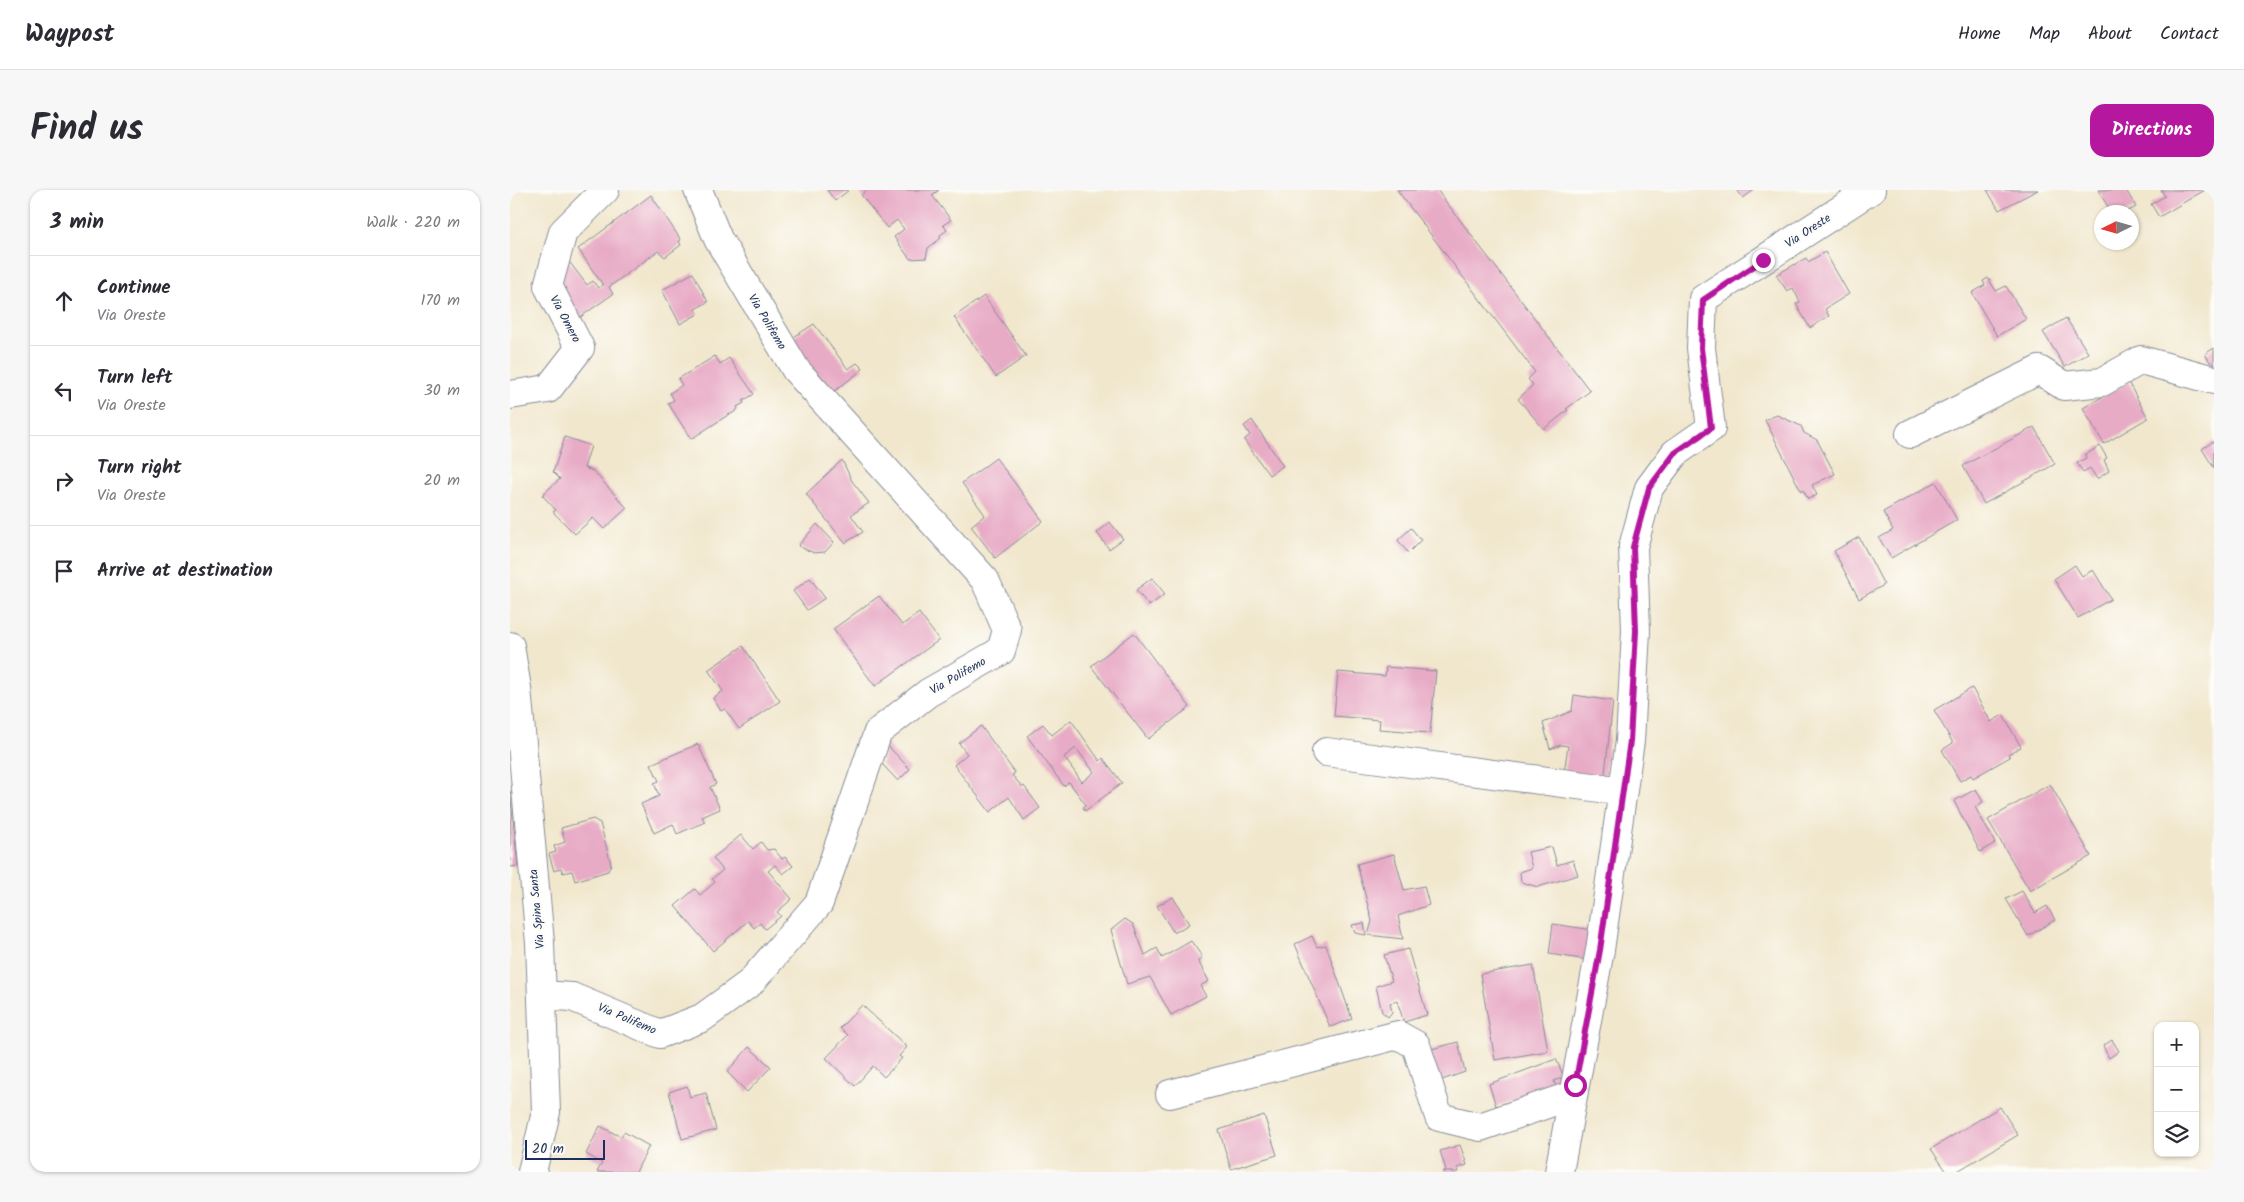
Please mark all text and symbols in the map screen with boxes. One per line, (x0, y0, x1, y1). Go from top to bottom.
text: Waypost (25, 15, 114, 54)
text: Home (1958, 20, 2001, 49)
text: Map (2029, 20, 2060, 49)
text: About (2088, 20, 2132, 49)
text: Contact (2160, 20, 2219, 49)
text: Find us (30, 102, 143, 158)
button: Directions (2090, 104, 2214, 157)
north arrow (2094, 205, 2139, 250)
text: 3 min (50, 206, 104, 239)
street label: Via Oreste (1781, 209, 1835, 253)
text: Walk · 220 m (366, 210, 460, 235)
route end (1752, 249, 1775, 272)
text: Continue (97, 273, 170, 303)
icon: ahead (50, 287, 78, 315)
text: 170 m (420, 288, 460, 313)
street label: Via Polifemo (743, 290, 791, 354)
street label: Via Omero (545, 292, 585, 346)
text: Via Oreste (97, 303, 166, 328)
text: Turn left (97, 363, 172, 393)
icon: left (50, 377, 78, 405)
text: 30 m (424, 378, 460, 403)
text: Via Oreste (97, 393, 166, 418)
text: Turn right (97, 453, 182, 483)
icon: right (50, 467, 78, 495)
text: 20 m (424, 468, 460, 493)
text: Via Oreste (97, 483, 166, 508)
text: Arrive at destination (97, 556, 273, 586)
icon: arrive (50, 557, 78, 585)
street label: Via Polifemo (926, 652, 990, 700)
street label: Via Spina Santa (524, 868, 550, 950)
street label: Via Polifemo (595, 998, 659, 1040)
map controls (2154, 1022, 2199, 1157)
button: + (2154, 1022, 2199, 1067)
button: − (2154, 1067, 2199, 1112)
route start (1564, 1074, 1587, 1097)
button: layers (2154, 1112, 2199, 1157)
scale bar (525, 1137, 605, 1160)
text: 20 m (532, 1138, 564, 1160)

